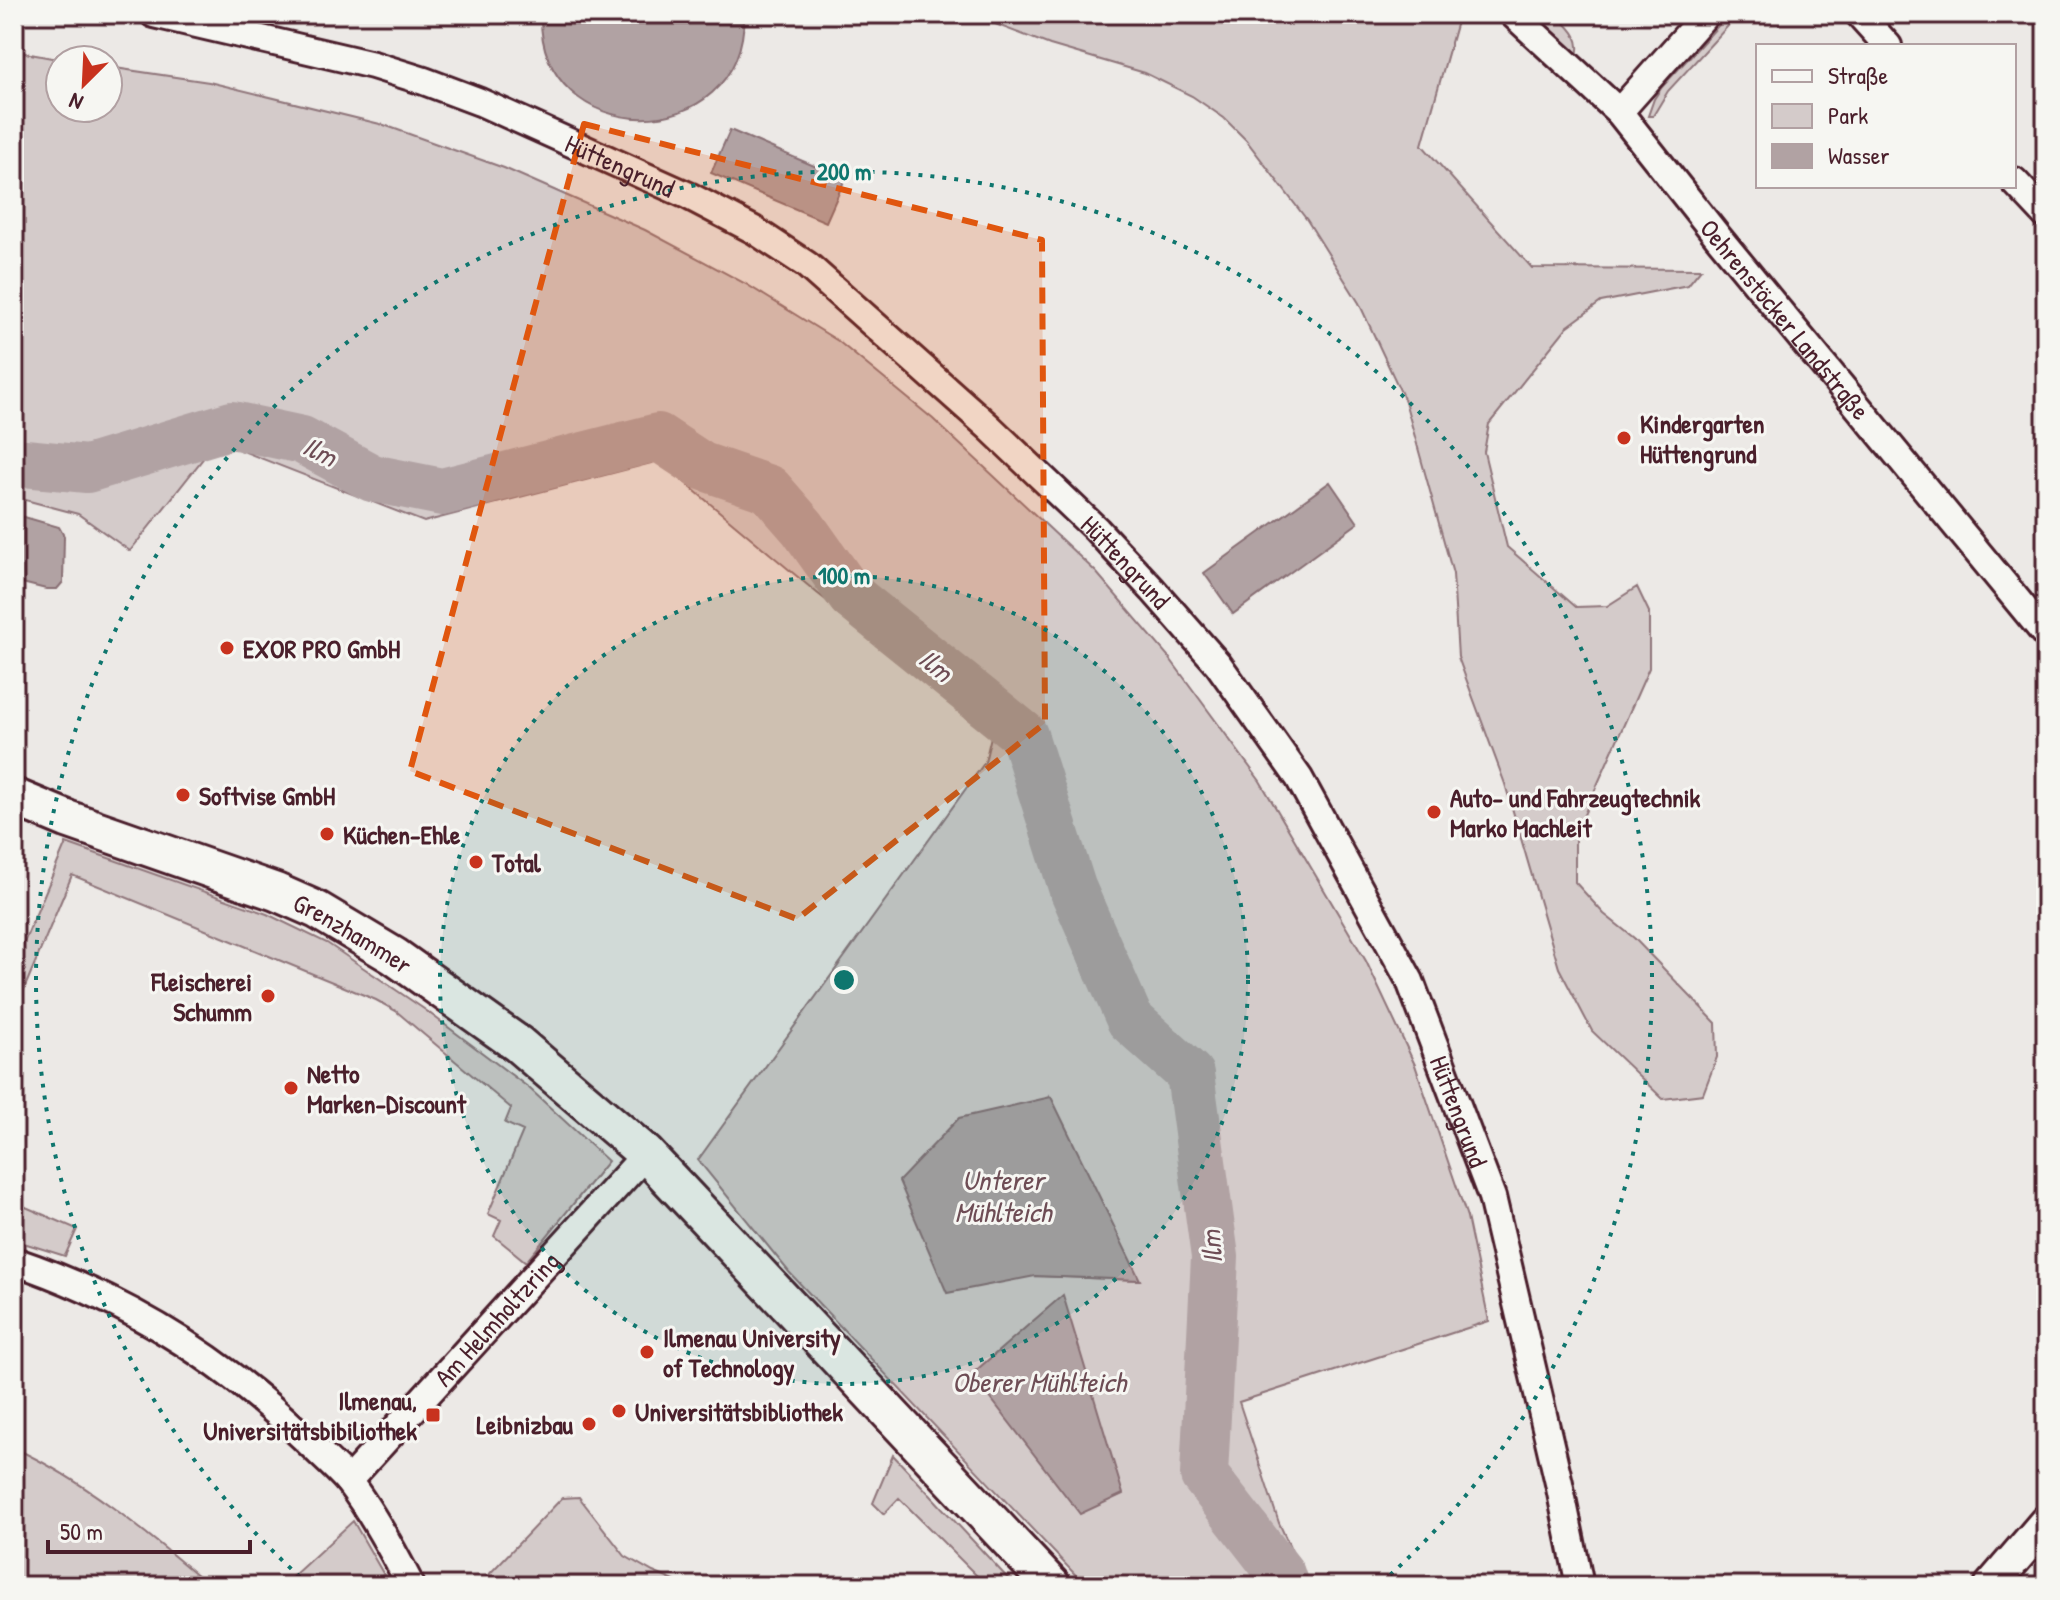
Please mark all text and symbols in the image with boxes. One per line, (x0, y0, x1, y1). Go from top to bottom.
north arrow (44, 44, 124, 124)
legend (1756, 44, 2016, 188)
text: Straße (1828, 59, 1889, 91)
text: N (64, 86, 87, 118)
text: Park (1828, 99, 1868, 131)
street label: Hüttengrund (560, 125, 681, 205)
text: Wasser (1828, 139, 1889, 171)
text: 200 m (817, 155, 871, 187)
street label: Oehrenstöcker Landstraße (1693, 212, 1878, 426)
place label: Kindergarten Hüttengrund (1640, 406, 1765, 472)
water label: Ilm (297, 427, 344, 476)
marker: Kindergarten Hüttengrund (1615, 429, 1633, 447)
street label: Hüttengrund (1074, 507, 1179, 616)
text: 100 m (818, 559, 870, 591)
place label: EXOR PRO GmbH (243, 631, 400, 666)
marker: EXOR PRO GmbH (218, 639, 236, 657)
water label: Ilm (911, 640, 962, 691)
place label: Softvise GmbH (199, 778, 335, 813)
place label: Auto- und Fahrzeugtechnik Marko Machleit (1450, 780, 1700, 845)
marker: Softvise GmbH (174, 786, 192, 804)
marker: Auto- und Fahrzeugtechnik Marko Machleit (1425, 803, 1443, 821)
place label: Küchen-Ehle (343, 817, 461, 852)
marker: Küchen-Ehle (318, 825, 336, 843)
place label: Total (491, 845, 542, 880)
marker: Total (467, 853, 485, 871)
street label: Grenzhammer (288, 884, 420, 981)
place label: Fleischerei Schumm (151, 964, 252, 1029)
centre of rings (830, 966, 858, 994)
marker: Fleischerei Schumm (259, 987, 277, 1005)
street label: Hüttengrund (1422, 1050, 1496, 1172)
place label: Netto Marken-Discount (307, 1056, 467, 1121)
marker: Netto Marken-Discount (282, 1079, 300, 1097)
water label: Unterer Mühlteich (955, 1161, 1054, 1231)
water label: Ilm (1191, 1228, 1231, 1265)
street label: Am Helmholtzring (426, 1243, 567, 1393)
place label: Ilmenau University of Technology (663, 1320, 841, 1386)
marker: Ilmenau University of Technology (638, 1343, 656, 1361)
water label: Oberer Mühlteich (952, 1363, 1128, 1401)
place label: Ilmenau, Universitätsbibiliothek (203, 1383, 417, 1448)
place label: Universitätsbibliothek (635, 1394, 843, 1429)
marker: Universitätsbibliothek (610, 1402, 628, 1420)
marker: Ilmenau, Universitätsbibiliothek (424, 1406, 442, 1424)
place label: Leibnizbau (476, 1407, 574, 1442)
marker: Leibnizbau (580, 1415, 598, 1433)
scale bar (48, 1504, 250, 1554)
text: 50 m (60, 1515, 103, 1547)

